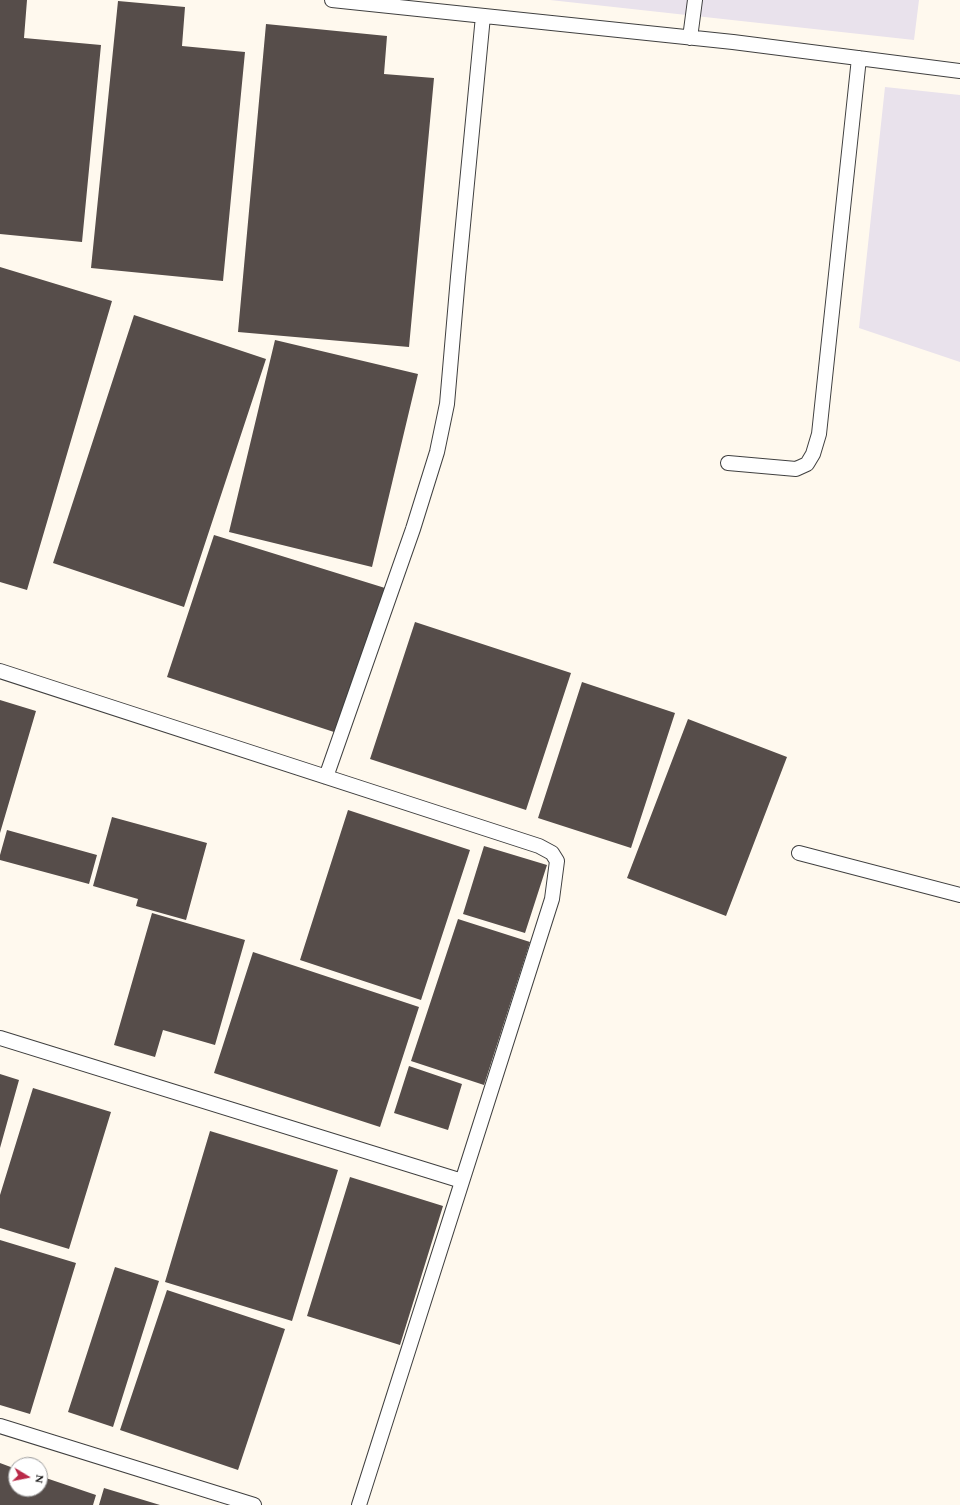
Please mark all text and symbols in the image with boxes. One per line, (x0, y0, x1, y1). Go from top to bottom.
north arrow (8, 1457, 48, 1497)
text: N (30, 1473, 48, 1485)

